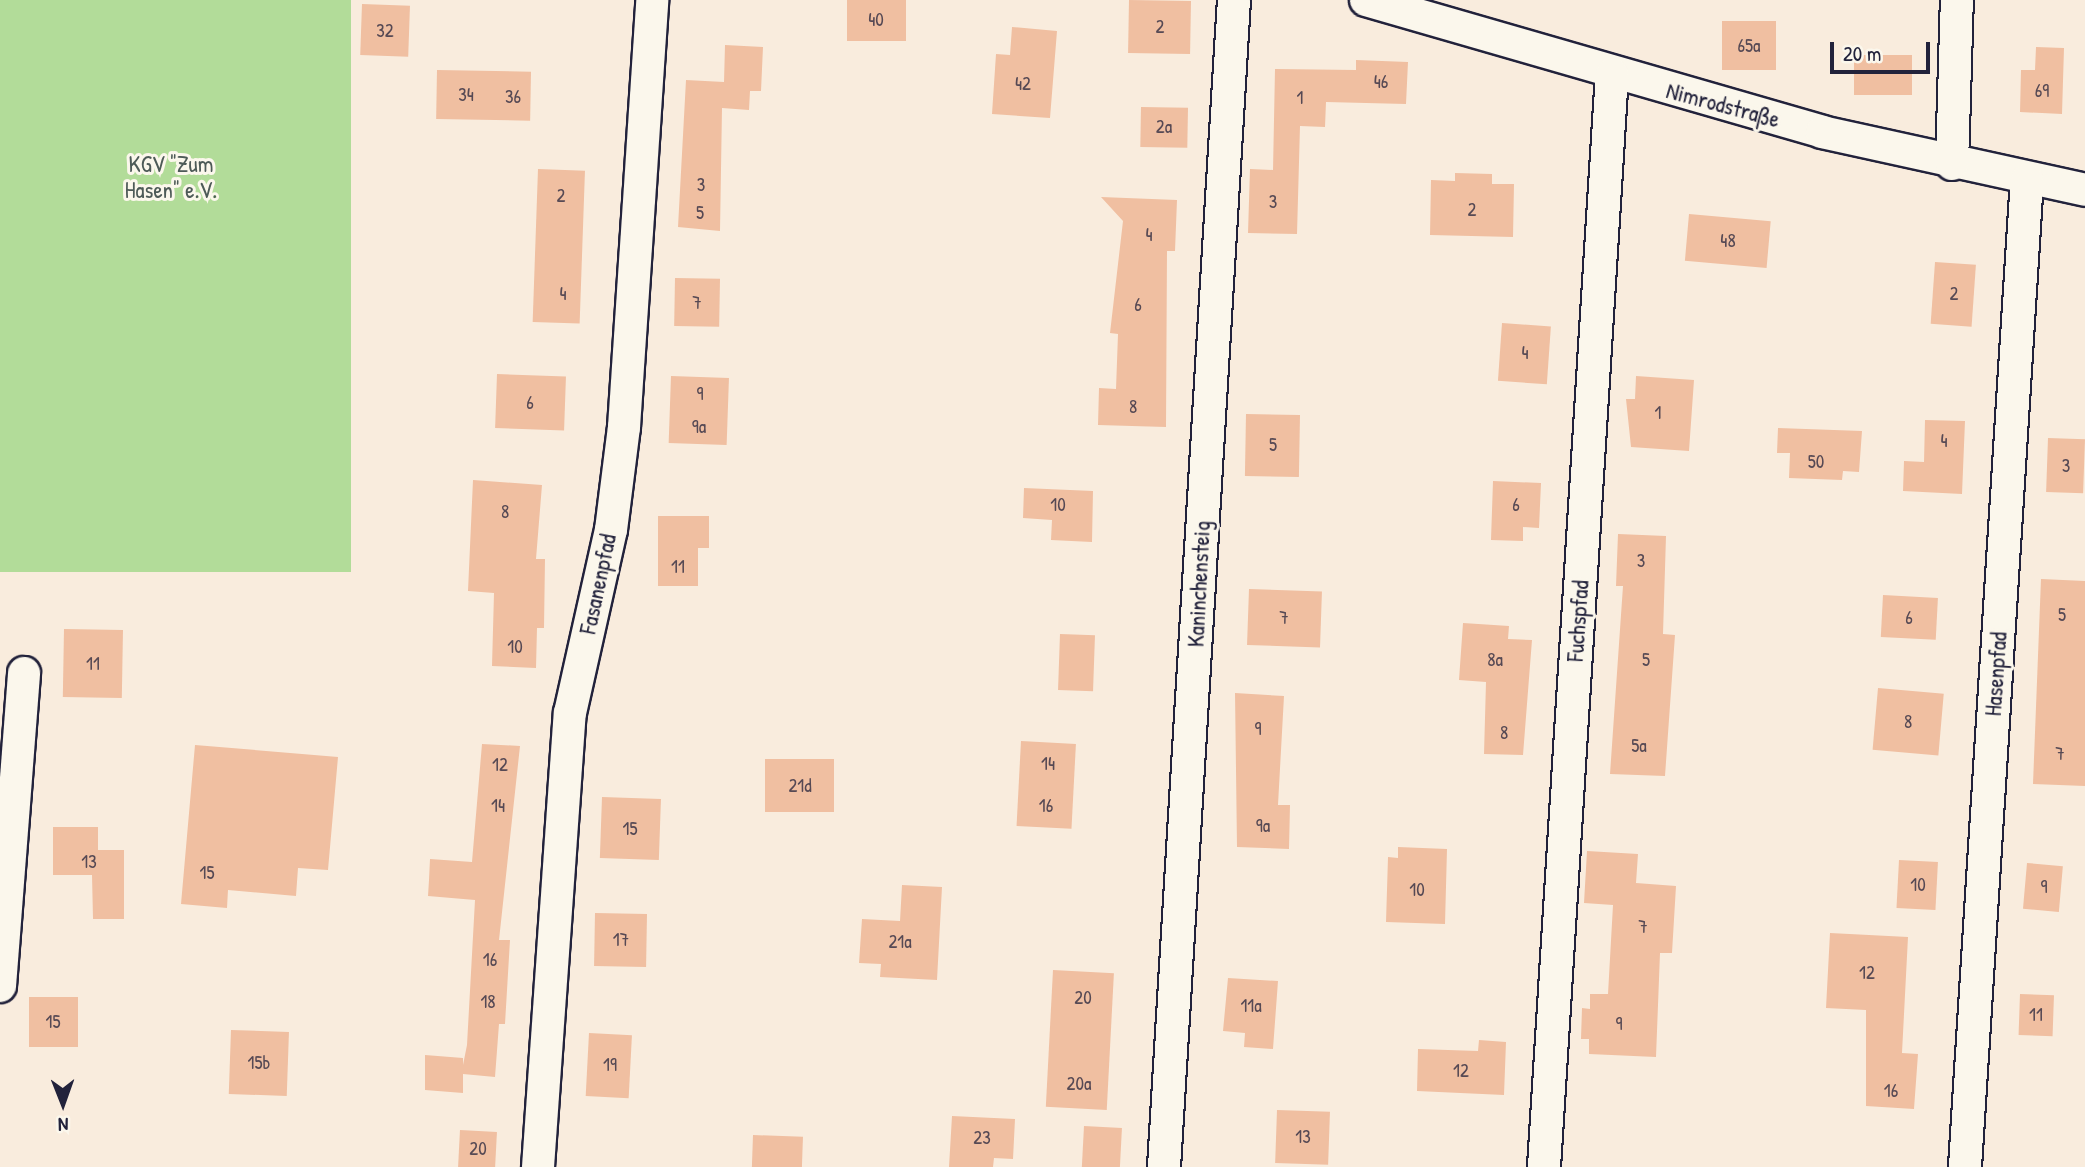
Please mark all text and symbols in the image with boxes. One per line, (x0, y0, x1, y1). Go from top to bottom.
house number: 40 (868, 9, 884, 31)
house number: 2 (1156, 16, 1164, 38)
house number: 32 (376, 20, 394, 42)
scale bar (1833, 28, 1933, 72)
house number: 65a (1737, 35, 1761, 57)
text: 20 m (1843, 39, 1881, 68)
house number: 46 (1374, 71, 1388, 93)
house number: 42 (1015, 73, 1031, 95)
street label: Nimrodstraße (1663, 77, 1783, 133)
house number: 69 (2035, 80, 2049, 102)
house number: 34 (458, 84, 474, 106)
house number: 36 (505, 86, 521, 108)
house number: 1 (1297, 87, 1303, 109)
house number: 2a (1156, 116, 1172, 138)
park label: KGV "Zum Hasen" e.V. (125, 150, 217, 204)
house number: 3 (697, 174, 705, 196)
house number: 2 (557, 185, 565, 207)
house number: 3 (1269, 191, 1277, 213)
house number: 2 (1468, 199, 1476, 221)
house number: 5 (696, 202, 704, 224)
house number: 4 (1145, 224, 1153, 246)
house number: 48 (1720, 230, 1736, 252)
house number: 4 (559, 283, 567, 305)
house number: 2 (1950, 283, 1958, 305)
house number: 7 (692, 292, 702, 314)
house number: 6 (1134, 294, 1142, 316)
house number: 4 (1521, 342, 1529, 364)
house number: 9 (697, 383, 703, 405)
house number: 6 (526, 392, 534, 414)
house number: 8 (1129, 396, 1137, 418)
house number: 1 (1655, 402, 1661, 424)
house number: 9a (692, 416, 706, 438)
house number: 4 (1940, 430, 1948, 452)
house number: 5 (1269, 434, 1277, 456)
house number: 50 (1808, 451, 1824, 473)
house number: 3 (2062, 455, 2070, 477)
house number: 10 (1050, 494, 1066, 516)
house number: 6 (1512, 494, 1520, 516)
house number: 8 (501, 501, 509, 523)
street label: Kaninchensteig (1182, 520, 1216, 648)
street label: Fasanenpfad (574, 531, 622, 637)
house number: 3 (1637, 550, 1645, 572)
house number: 11 (671, 556, 685, 578)
street label: Fuchspfad (1561, 579, 1595, 663)
house number: 5 (2058, 604, 2066, 626)
house number: 7 (1279, 607, 1289, 629)
house number: 6 (1905, 607, 1913, 629)
street label: Hasenpfad (1979, 631, 2013, 717)
house number: 10 (507, 636, 523, 658)
house number: 8a (1487, 649, 1503, 671)
house number: 5 (1642, 649, 1650, 671)
house number: 11 (86, 653, 100, 675)
house number: 8 (1904, 711, 1912, 733)
house number: 9 (1255, 718, 1261, 740)
house number: 8 (1500, 722, 1508, 744)
house number: 5a (1631, 735, 1647, 757)
house number: 7 (2055, 743, 2065, 765)
house number: 14 (1041, 753, 1055, 775)
house number: 12 (492, 754, 508, 776)
house number: 21d (788, 775, 812, 797)
house number: 14 (491, 795, 505, 817)
house number: 16 (1039, 795, 1053, 817)
house number: 9a (1256, 815, 1270, 837)
house number: 15 (623, 818, 637, 840)
house number: 13 (81, 851, 97, 873)
house number: 15 (200, 862, 214, 884)
house number: 10 (1910, 874, 1926, 896)
house number: 9 (2041, 876, 2047, 898)
house number: 10 (1409, 879, 1425, 901)
house number: 7 (1638, 916, 1648, 938)
house number: 17 (613, 929, 629, 951)
house number: 21a (888, 931, 912, 953)
house number: 16 (483, 949, 497, 971)
house number: 12 (1859, 962, 1875, 984)
house number: 20 (1074, 987, 1092, 1009)
house number: 18 (480, 991, 496, 1013)
house number: 11a (1240, 995, 1262, 1017)
house number: 11 (2029, 1004, 2043, 1026)
house number: 15 (46, 1011, 60, 1033)
house number: 9 (1616, 1013, 1622, 1035)
house number: 15b (248, 1052, 270, 1074)
house number: 19 (603, 1054, 617, 1076)
house number: 12 (1453, 1060, 1469, 1082)
north arrow (28, 1069, 98, 1139)
house number: 20a (1067, 1073, 1091, 1095)
house number: 16 (1884, 1080, 1898, 1102)
text: N (58, 1112, 69, 1138)
house number: 13 (1295, 1126, 1311, 1148)
house number: 23 (973, 1127, 991, 1149)
house number: 20 (469, 1138, 487, 1160)

